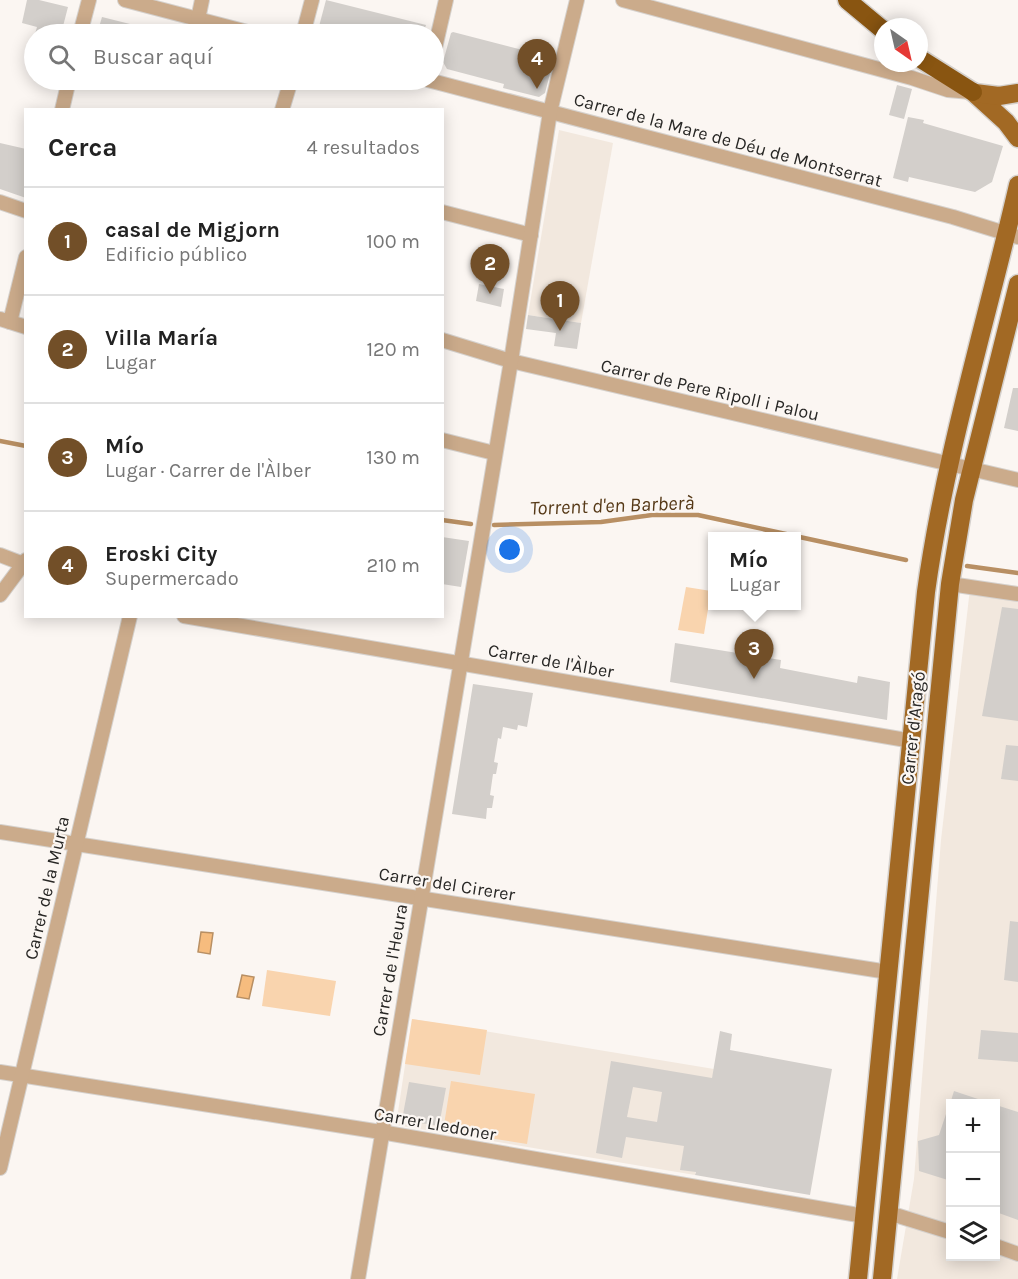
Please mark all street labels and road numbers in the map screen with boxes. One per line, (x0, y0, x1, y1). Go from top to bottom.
street label: Carrer de la Mare de Déu de Montserrat (571, 88, 885, 192)
street label: Carrer de Pere Ripoll i Palou (598, 354, 822, 426)
street label: Carrer de l'Àlber (486, 638, 616, 683)
street label: Carrer d'Aragó (896, 670, 930, 786)
street label: Carrer de la Murta (20, 814, 74, 962)
street label: Carrer del Cirerer (377, 862, 517, 906)
street label: Carrer de l'Heura (368, 902, 412, 1038)
street label: Carrer Lledoner (372, 1102, 498, 1146)

